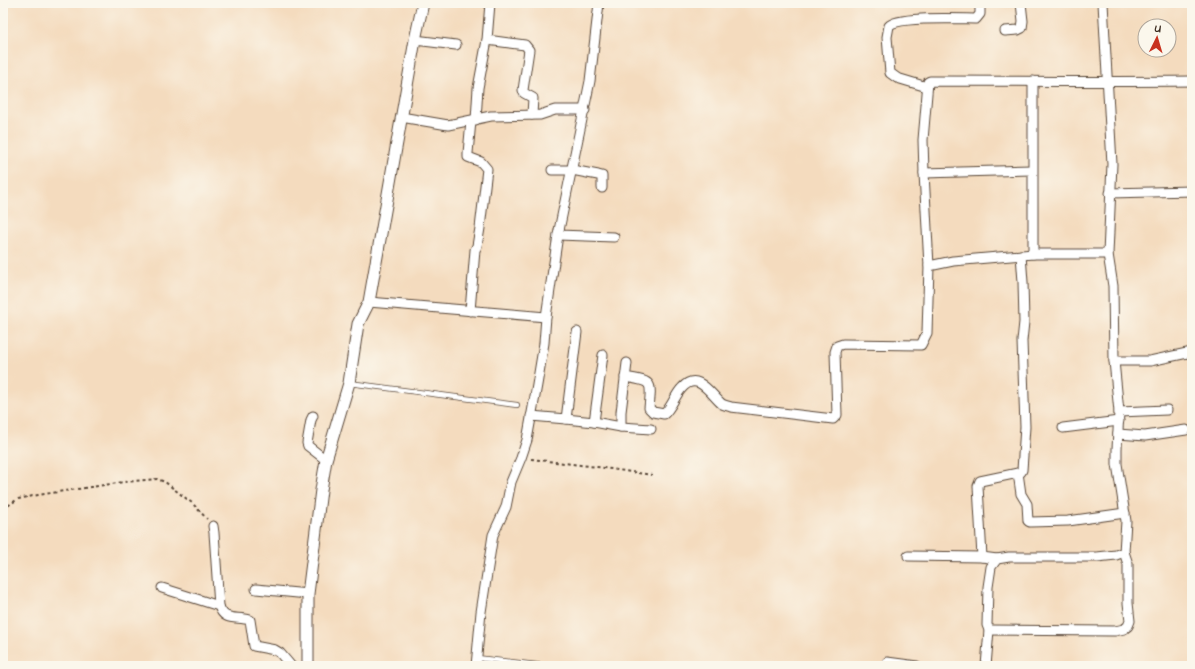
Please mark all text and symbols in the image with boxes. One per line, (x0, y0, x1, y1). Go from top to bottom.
north arrow (1137, 18, 1177, 58)
text: U (1153, 21, 1162, 36)

